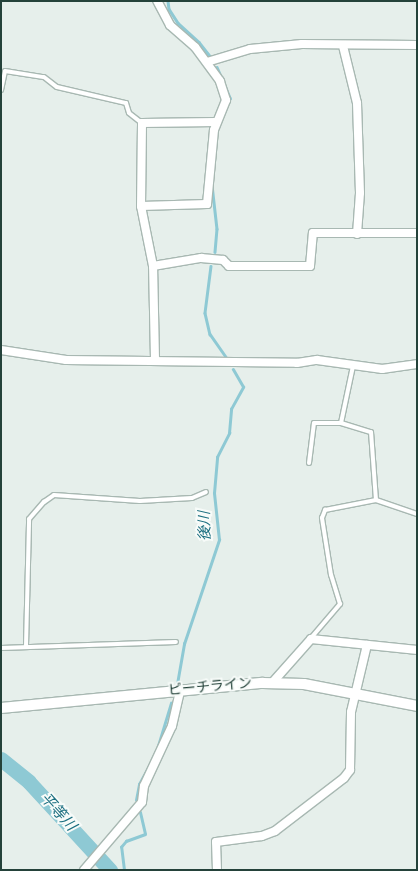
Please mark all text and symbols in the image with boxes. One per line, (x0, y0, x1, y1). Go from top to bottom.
water label: 後川 (196, 511, 214, 541)
street label: ピーチライン (167, 675, 253, 699)
water label: 平等川 (36, 789, 80, 835)

